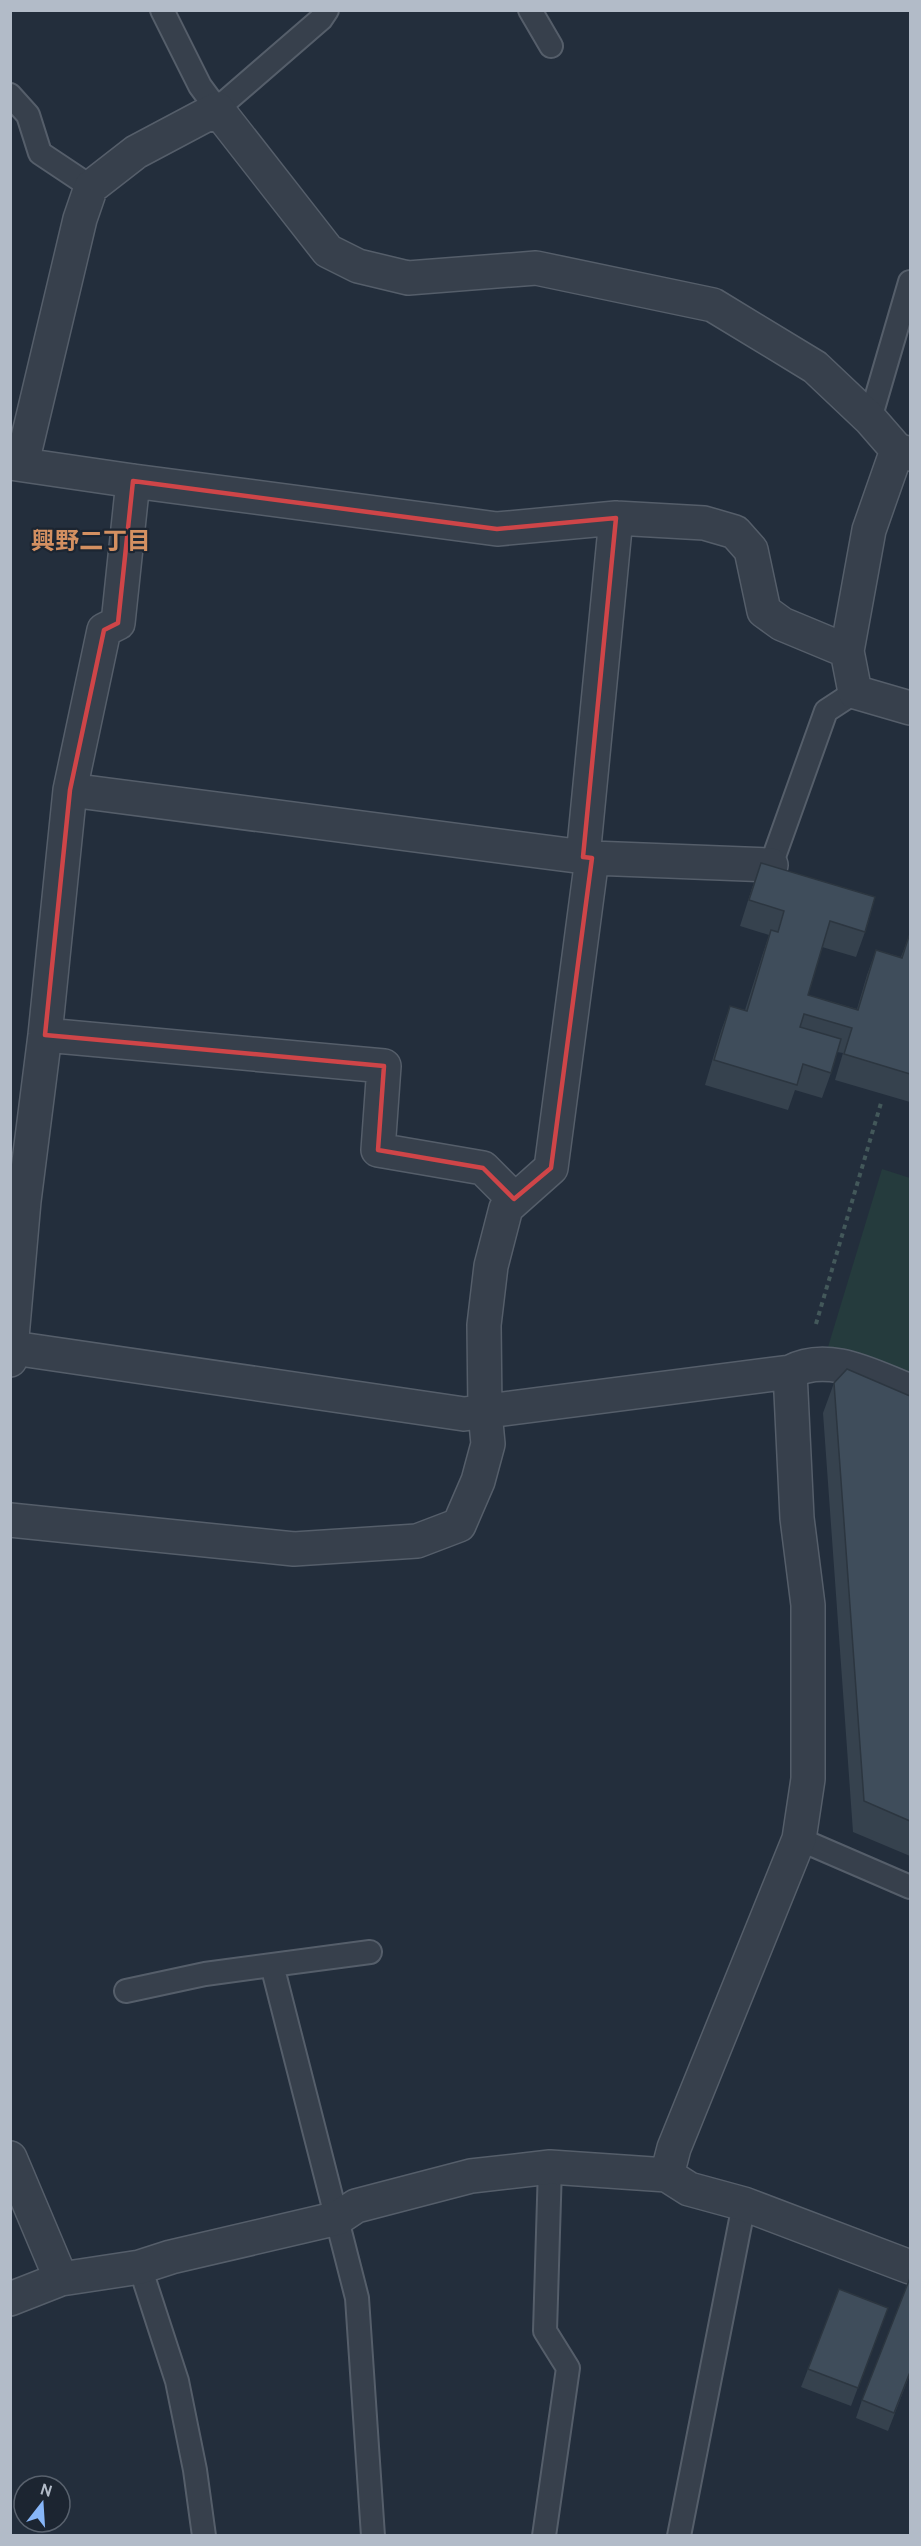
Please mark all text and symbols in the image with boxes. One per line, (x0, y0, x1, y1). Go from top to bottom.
district label: 興野二丁目 (31, 526, 151, 555)
north arrow (12, 2474, 72, 2534)
text: N (38, 2479, 54, 2501)

